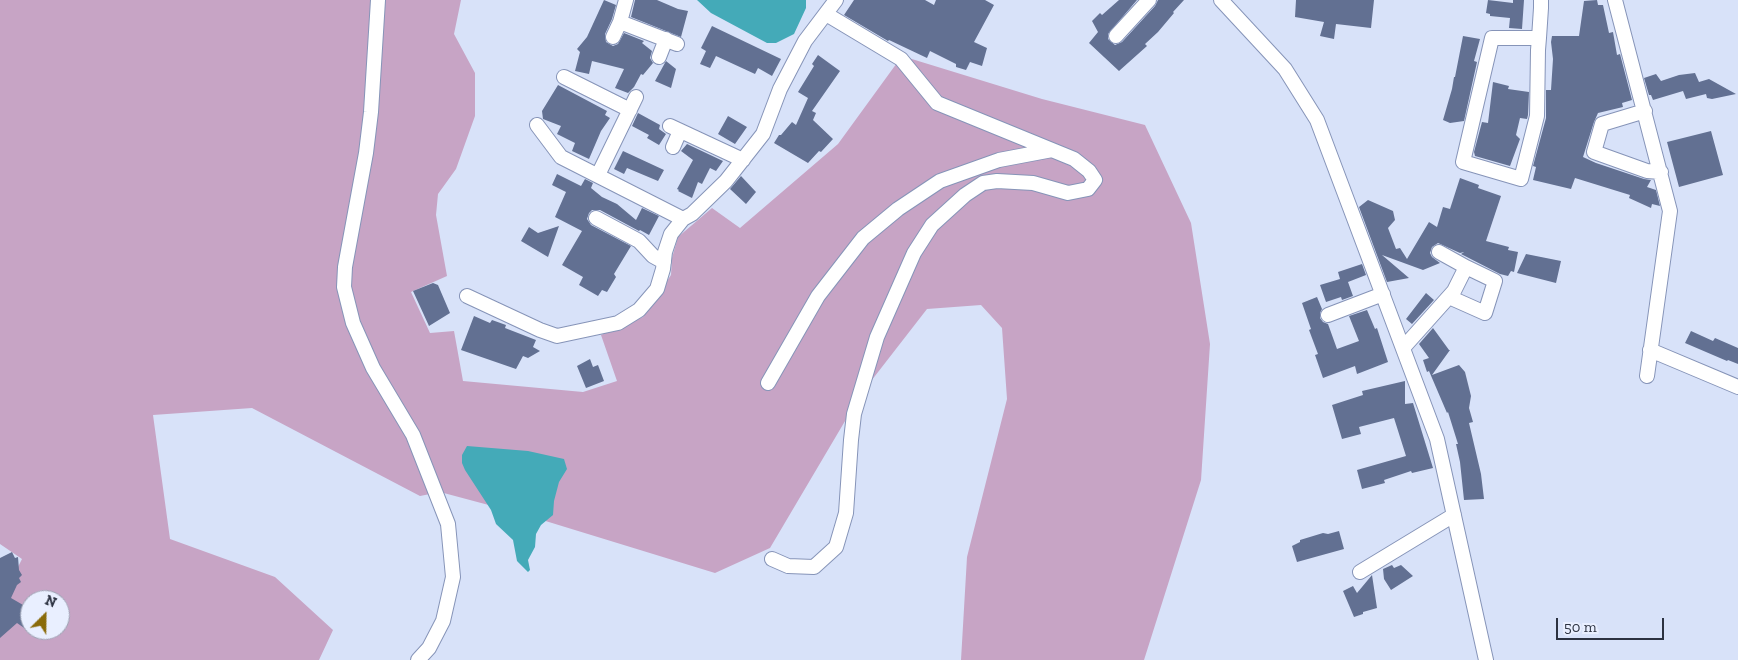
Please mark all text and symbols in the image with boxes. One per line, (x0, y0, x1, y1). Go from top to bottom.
north arrow (20, 590, 70, 640)
text: N (42, 592, 59, 612)
scale bar (1558, 608, 1666, 640)
text: 50 m (1564, 618, 1597, 636)

